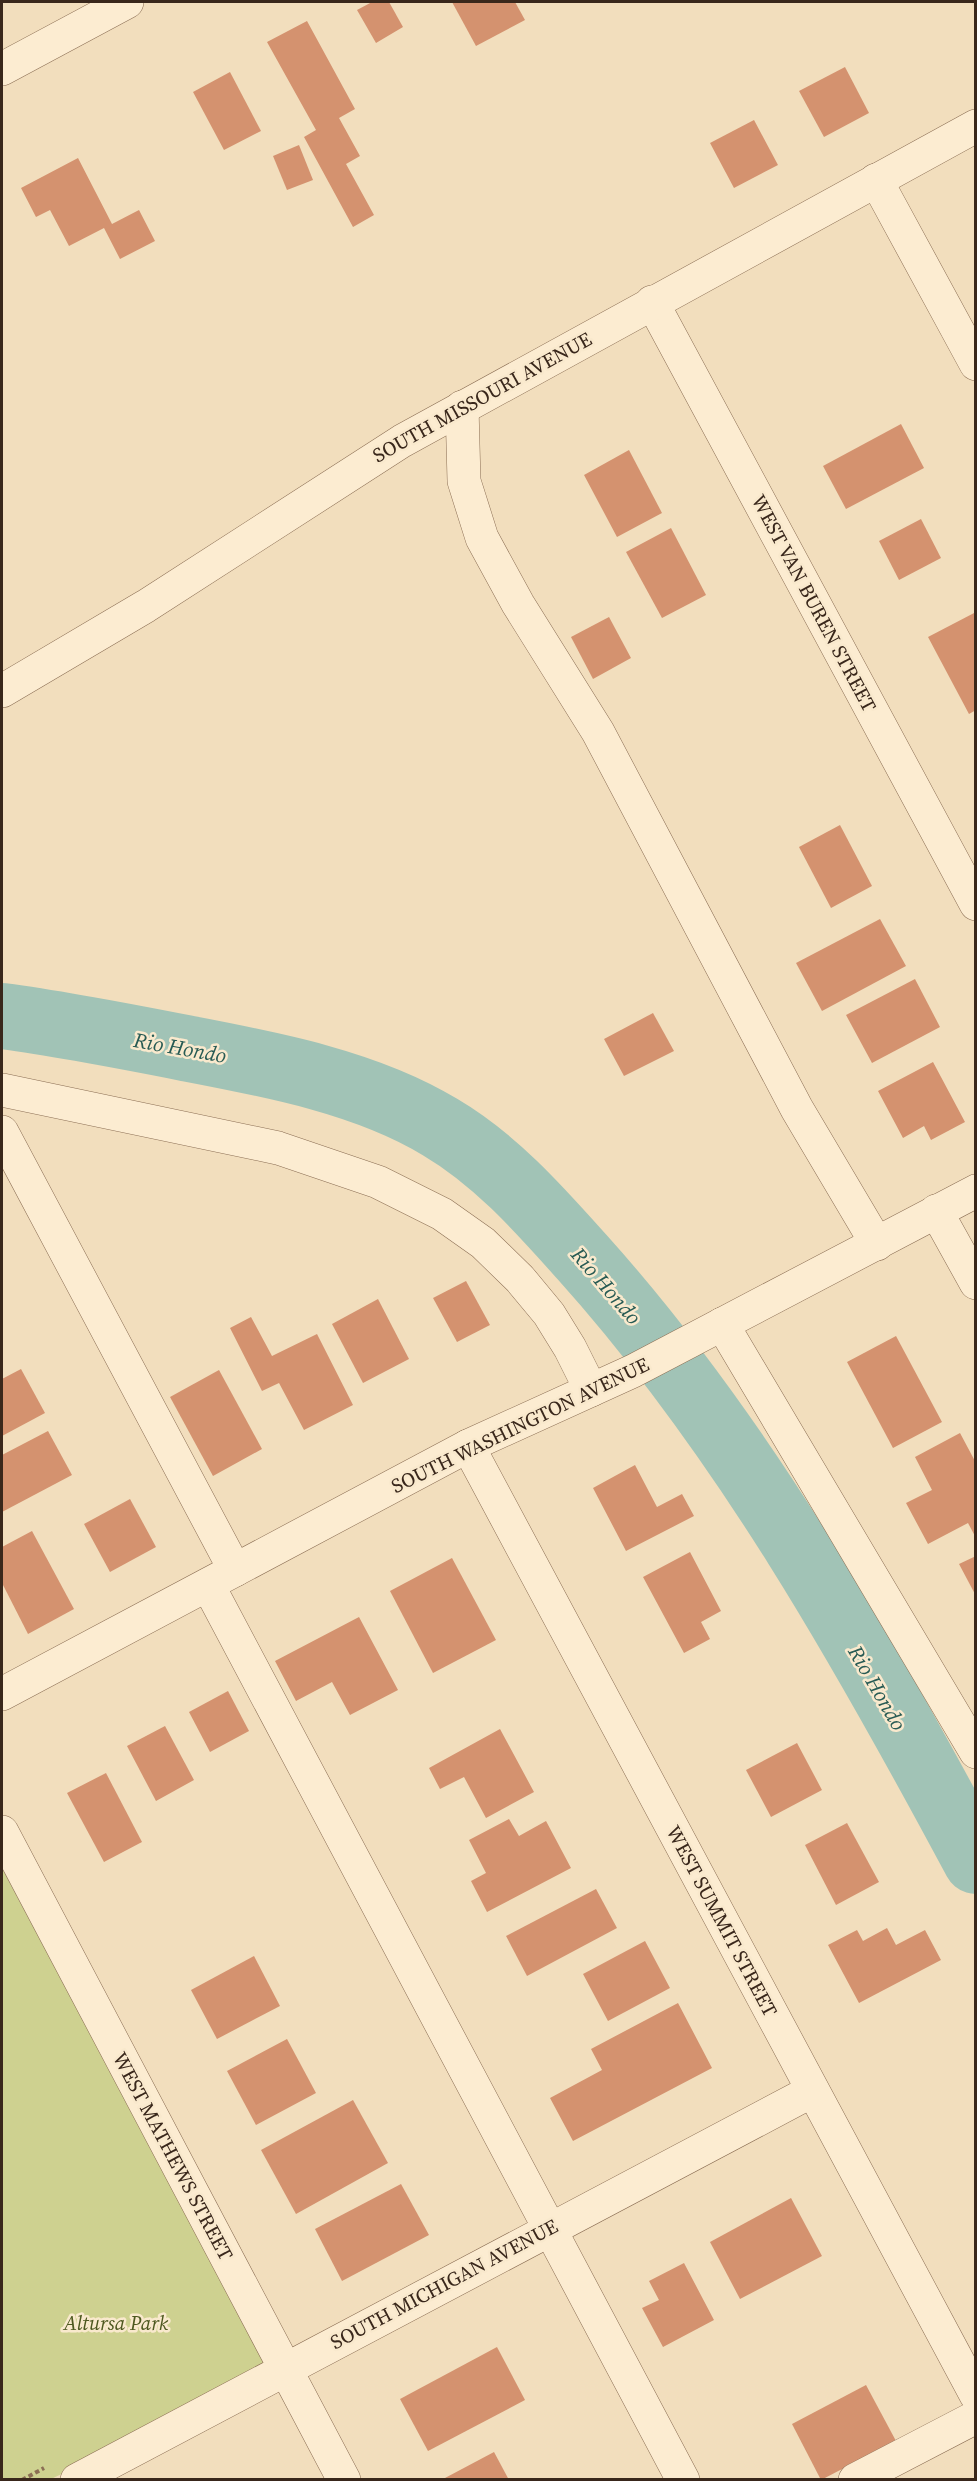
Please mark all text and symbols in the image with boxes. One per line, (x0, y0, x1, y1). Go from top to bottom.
street label: SOUTH MISSOURI AVENUE (367, 325, 597, 469)
street label: WEST VAN BUREN STREET (745, 489, 883, 717)
water label: Rio Hondo (130, 1025, 229, 1070)
water label: Rio Hondo (564, 1240, 648, 1331)
street label: SOUTH WASHINGTON AVENUE (386, 1350, 654, 1500)
water label: Rio Hondo (841, 1639, 913, 1736)
street label: WEST SUMMIT STREET (660, 1820, 784, 2022)
street label: WEST MATHEWS STREET (106, 2047, 240, 2265)
street label: SOUTH MICHIGAN AVENUE (325, 2212, 563, 2356)
park label: Altursa Park (63, 2309, 169, 2337)

